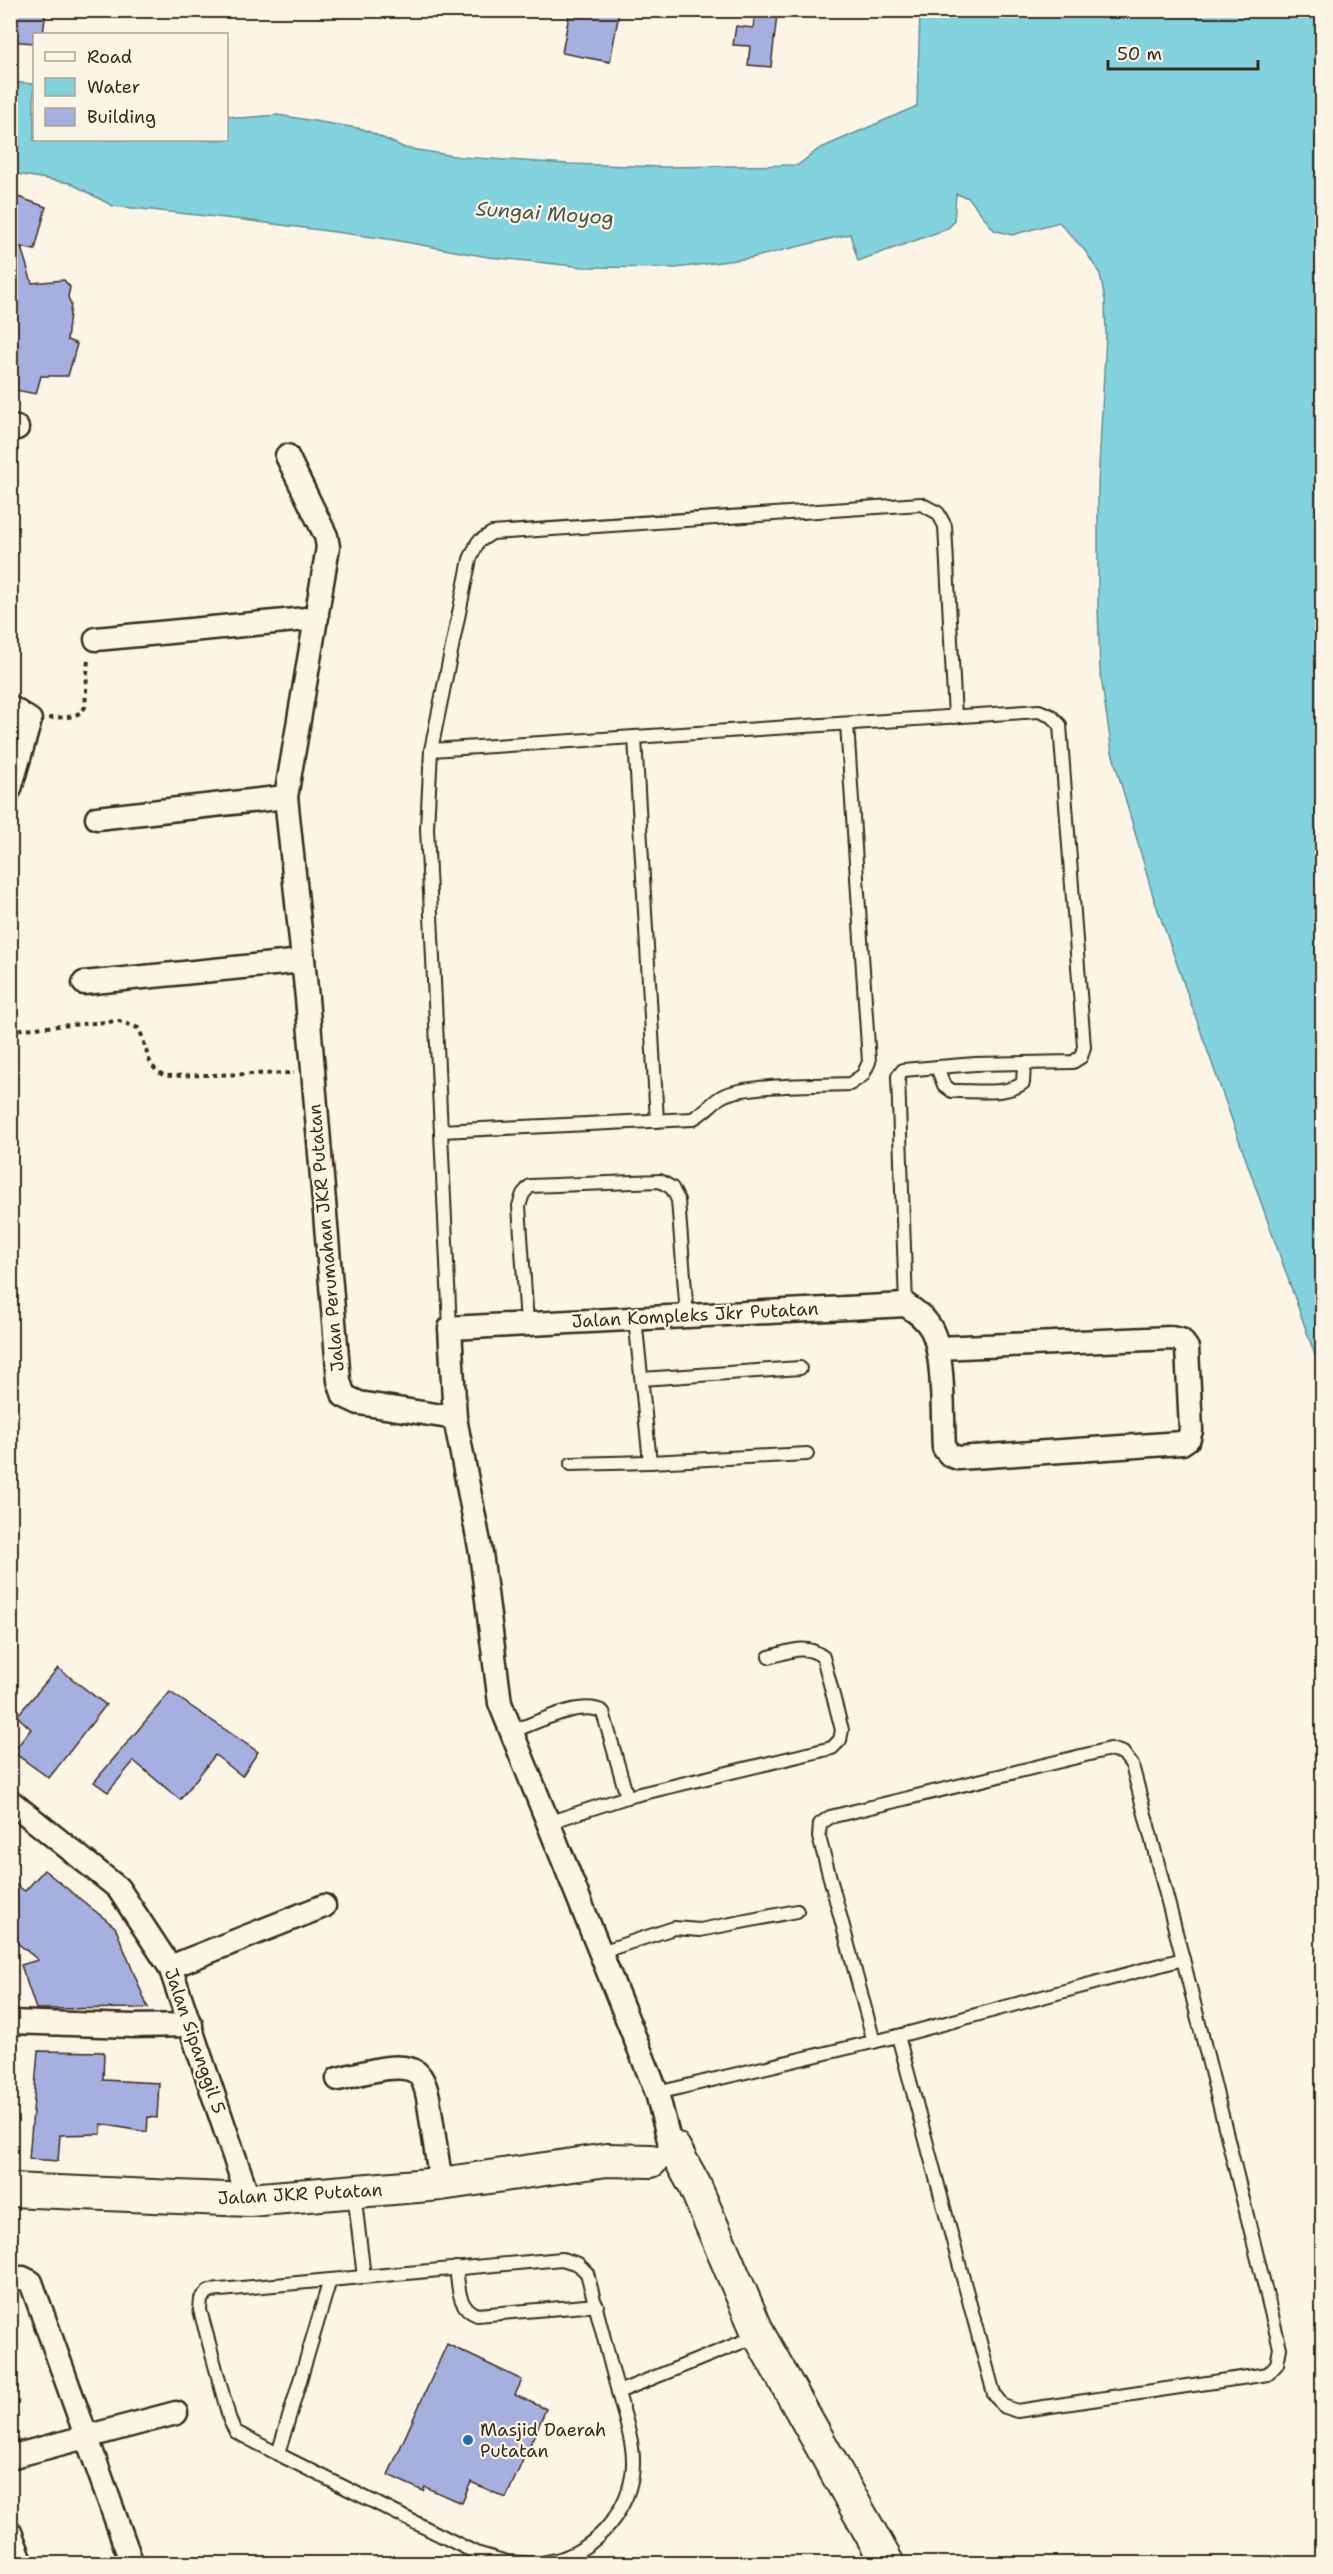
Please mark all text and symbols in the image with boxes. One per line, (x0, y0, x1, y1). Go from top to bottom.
legend (33, 33, 228, 141)
scale bar (1108, 33, 1258, 71)
text: 50 m (1117, 42, 1162, 66)
text: Road (87, 45, 132, 69)
text: Water (87, 75, 140, 99)
text: Building (87, 105, 156, 129)
water label: Sungai Moyog (475, 195, 615, 231)
street label: Jalan Perumahan JKR Putatan (302, 1103, 350, 1373)
street label: Jalan Kompleks Jkr Putatan (571, 1297, 819, 1333)
street label: Jalan Sipanggil 5 (159, 1965, 231, 2117)
street label: Jalan JKR Putatan (217, 2178, 383, 2210)
place label: Masjid Daerah Putatan (480, 2418, 606, 2463)
marker: Masjid Daerah Putatan (461, 2433, 475, 2447)

